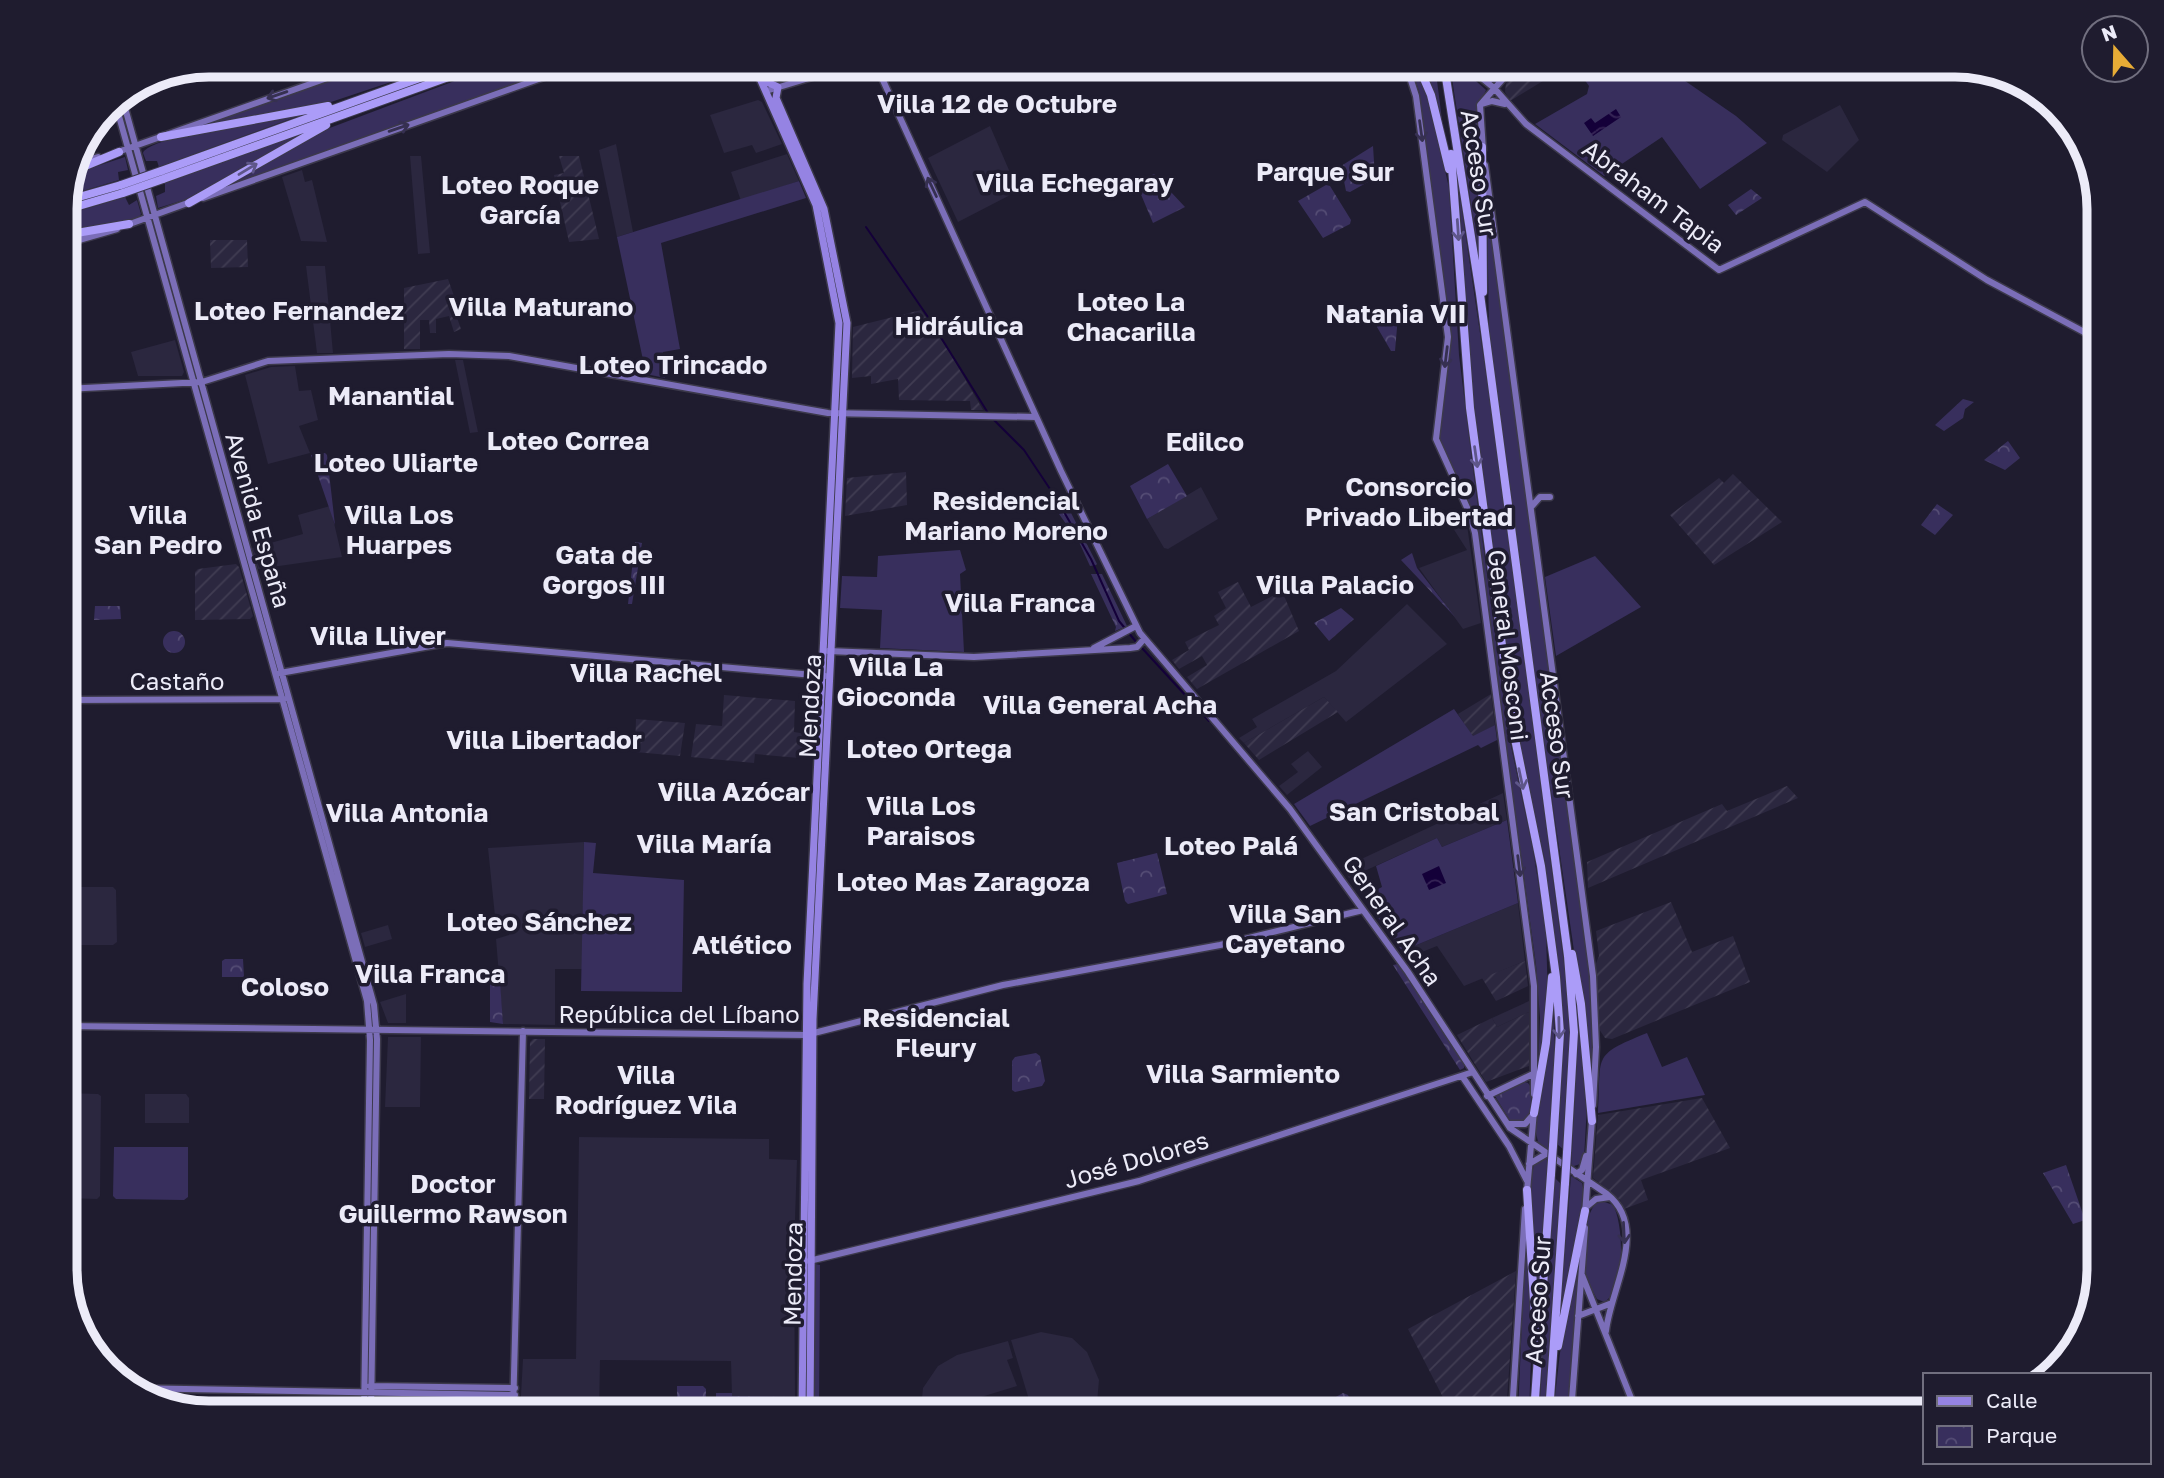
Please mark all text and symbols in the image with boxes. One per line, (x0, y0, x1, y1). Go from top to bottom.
north arrow (2080, 14, 2150, 84)
text: N (2098, 19, 2120, 46)
district label: Villa 12 de Octubre (877, 88, 1117, 119)
one-way arrow (266, 90, 288, 102)
street label: Acceso Sur (1456, 107, 1504, 239)
one-way arrow (1414, 119, 1427, 142)
one-way arrow (387, 121, 409, 133)
street label: Abraham Tapia (1577, 133, 1731, 259)
district label: Parque Sur (1256, 156, 1394, 187)
one-way arrow (238, 162, 258, 176)
district label: Villa Echegaray (976, 167, 1174, 198)
district label: Loteo Roque García (441, 169, 599, 230)
one-way arrow (925, 177, 938, 198)
one-way arrow (1452, 218, 1465, 241)
district label: Loteo La Chacarilla (1066, 286, 1196, 347)
district label: Villa Maturano (449, 291, 633, 322)
district label: Loteo Fernandez (194, 295, 404, 326)
district label: Natania VII (1326, 298, 1466, 329)
district label: Hidráulica (894, 310, 1024, 341)
one-way arrow (1440, 345, 1453, 368)
district label: Loteo Trincado (579, 349, 767, 380)
district label: Manantial (328, 380, 454, 411)
district label: Loteo Correa (487, 425, 649, 456)
district label: Edilco (1166, 426, 1244, 457)
street label: Avenida España (220, 429, 298, 611)
one-way arrow (1470, 445, 1483, 468)
district label: Loteo Uliarte (314, 447, 478, 478)
district label: Consorcio Privado Libertad (1305, 471, 1513, 532)
district label: Residencial Mariano Moreno (904, 485, 1108, 546)
district label: Villa San Pedro (94, 499, 222, 560)
district label: Villa Los Huarpes (344, 499, 454, 560)
district label: Gata de Gorgos III (542, 539, 666, 600)
street label: General Mosconi (1483, 548, 1535, 742)
district label: Villa Palacio (1256, 569, 1414, 600)
district label: Villa Franca (945, 587, 1095, 618)
district label: Villa Lliver (310, 620, 446, 651)
district label: Villa La Gioconda (836, 651, 956, 712)
street label: Mendoza (792, 653, 826, 759)
district label: Villa Rachel (570, 657, 722, 688)
street label: Castaño (130, 666, 224, 695)
street label: Acceso Sur (1535, 669, 1581, 801)
district label: Villa General Acha (983, 689, 1217, 720)
district label: Villa Libertador (446, 724, 642, 755)
district label: Loteo Ortega (846, 733, 1012, 764)
one-way arrow (1515, 767, 1529, 790)
district label: Villa Azócar (658, 776, 810, 807)
district label: Villa Los Paraisos (866, 790, 976, 851)
district label: San Cristobal (1329, 796, 1500, 827)
district label: Villa Antonia (326, 797, 488, 828)
district label: Villa María (636, 828, 772, 859)
district label: Loteo Palá (1164, 830, 1298, 861)
street label: General Acha (1337, 849, 1449, 991)
one-way arrow (1512, 855, 1525, 877)
district label: Loteo Mas Zaragoza (836, 866, 1090, 897)
district label: Villa San Cayetano (1225, 898, 1345, 959)
district label: Loteo Sánchez (446, 906, 632, 937)
district label: Atlético (692, 929, 792, 960)
district label: Villa Franca (355, 958, 505, 989)
district label: Coloso (241, 971, 329, 1002)
street label: República del Líbano (558, 999, 800, 1028)
district label: Residencial Fleury (862, 1002, 1010, 1063)
one-way arrow (1552, 1016, 1566, 1039)
district label: Villa Sarmiento (1146, 1058, 1340, 1089)
district label: Villa Rodríguez Vila (555, 1059, 737, 1120)
street label: José Dolores (1060, 1125, 1212, 1193)
district label: Doctor Guillermo Rawson (338, 1168, 568, 1229)
one-way arrow (1617, 1221, 1630, 1244)
street label: Mendoza (777, 1222, 807, 1326)
street label: Acceso Sur (1518, 1235, 1556, 1365)
legend (1923, 1373, 2150, 1464)
text: Calle (1986, 1387, 2038, 1413)
text: Parque (1986, 1422, 2057, 1448)

